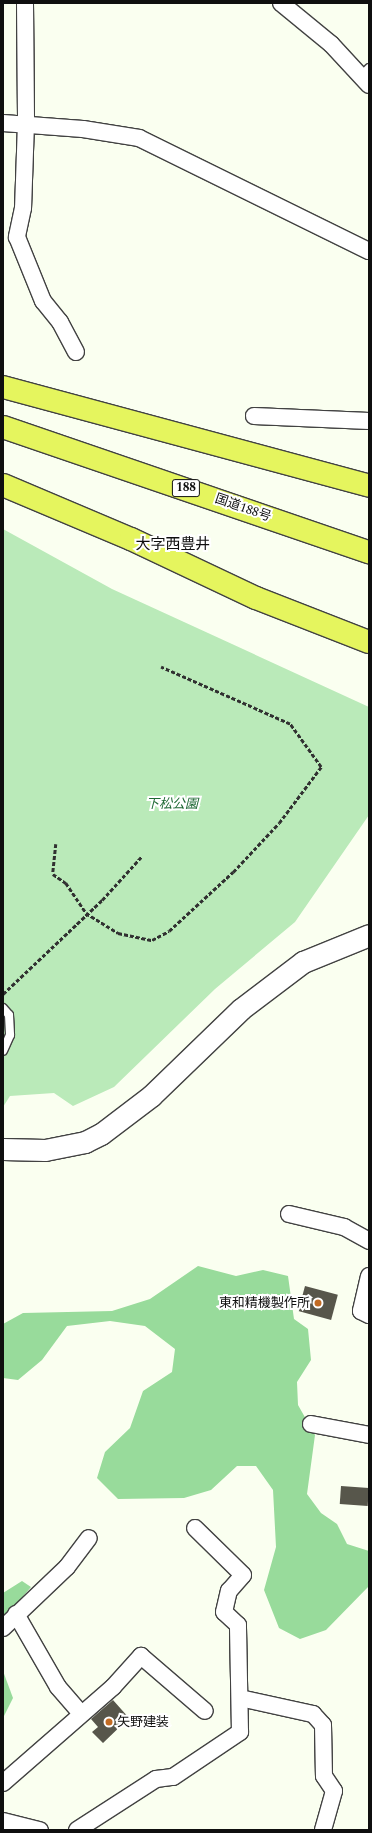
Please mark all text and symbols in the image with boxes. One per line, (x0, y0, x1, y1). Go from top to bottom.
road number: 188 (171, 478, 201, 498)
street label: 国道188号 (213, 491, 273, 525)
district label: 大字西豊井 (136, 536, 210, 554)
park label: 下松公園 (146, 796, 198, 812)
place label: 東和精機製作所 (219, 1295, 310, 1311)
marker: 東和精機製作所 (313, 1298, 323, 1308)
place label: 矢野建装 (117, 1714, 169, 1730)
marker: 矢野建装 (104, 1717, 114, 1727)

